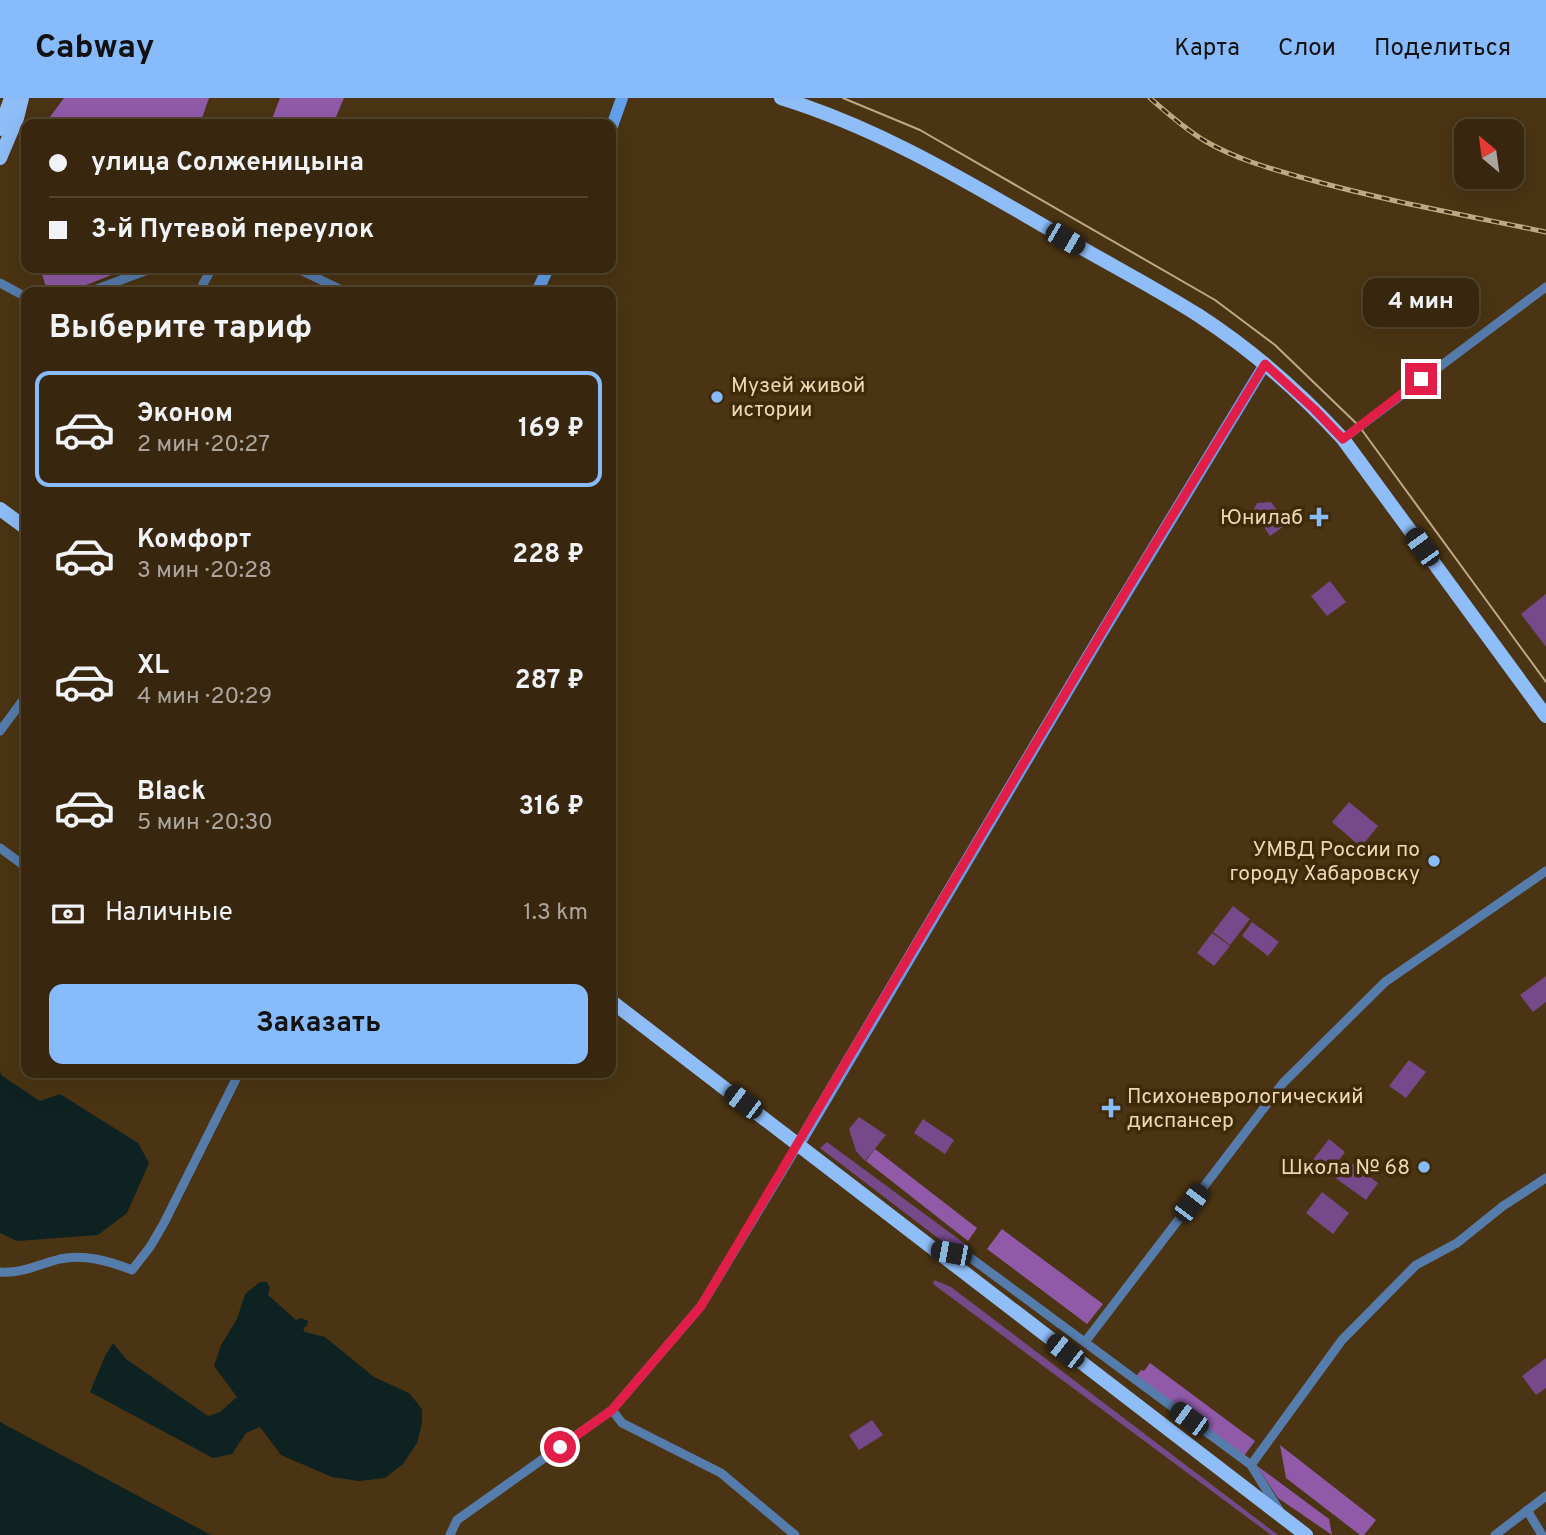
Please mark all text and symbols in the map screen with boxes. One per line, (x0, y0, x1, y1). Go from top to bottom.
text: Cabway (35, 28, 154, 70)
text: Карта (1174, 34, 1240, 64)
text: Слои (1278, 34, 1336, 64)
text: Поделиться (1374, 34, 1511, 64)
north arrow (1454, 119, 1524, 189)
map controls (1454, 119, 1524, 189)
text: улица Солженицына (91, 147, 364, 180)
text: 3-й Путевой переулок (91, 214, 374, 247)
car (1042, 219, 1089, 259)
callout: 4 мин (1363, 278, 1479, 327)
text: 4 мин (1388, 288, 1454, 317)
text: Выберите тариф (49, 309, 312, 349)
route end (1405, 363, 1437, 395)
place label: Музей живой истории (731, 373, 865, 424)
marker: Музей живой истории (709, 389, 725, 405)
icon: car (53, 398, 116, 461)
text: Эконом (137, 398, 233, 431)
text: 169 ₽ (518, 413, 584, 446)
text: 2 мин · 20:27 (137, 431, 270, 460)
place label: Юнилаб (1220, 505, 1303, 532)
marker: Юнилаб (1309, 507, 1329, 527)
icon: car (53, 524, 116, 587)
text: Комфорт (137, 524, 251, 557)
car (1402, 524, 1443, 570)
text: 228 ₽ (512, 539, 584, 572)
text: 3 мин · 20:28 (137, 557, 272, 586)
icon: car (53, 650, 116, 713)
text: XL (137, 650, 169, 683)
text: 287 ₽ (515, 665, 584, 698)
text: 4 мин · 20:29 (137, 683, 272, 712)
icon: car (53, 776, 116, 839)
text: Black (137, 776, 206, 809)
text: 316 ₽ (519, 791, 584, 824)
text: 5 мин · 20:30 (137, 809, 273, 838)
place label: УМВД России по городу Хабаровску (1229, 837, 1420, 888)
marker: УМВД России по городу Хабаровску (1426, 853, 1442, 869)
icon: cash (49, 895, 87, 933)
text: Наличные (105, 897, 233, 930)
text: 1.3 km (523, 899, 588, 928)
button: Заказать (49, 984, 588, 1064)
car (720, 1081, 767, 1123)
place label: Психоневрологический диспансер (1127, 1084, 1364, 1135)
marker: Психоневрологический диспансер (1101, 1098, 1121, 1118)
place label: Школа № 68 (1281, 1155, 1410, 1182)
marker: Школа № 68 (1416, 1159, 1432, 1175)
car (1170, 1180, 1213, 1226)
car (929, 1239, 974, 1267)
car (1042, 1330, 1089, 1372)
car (1166, 1398, 1213, 1440)
route start (544, 1431, 576, 1463)

